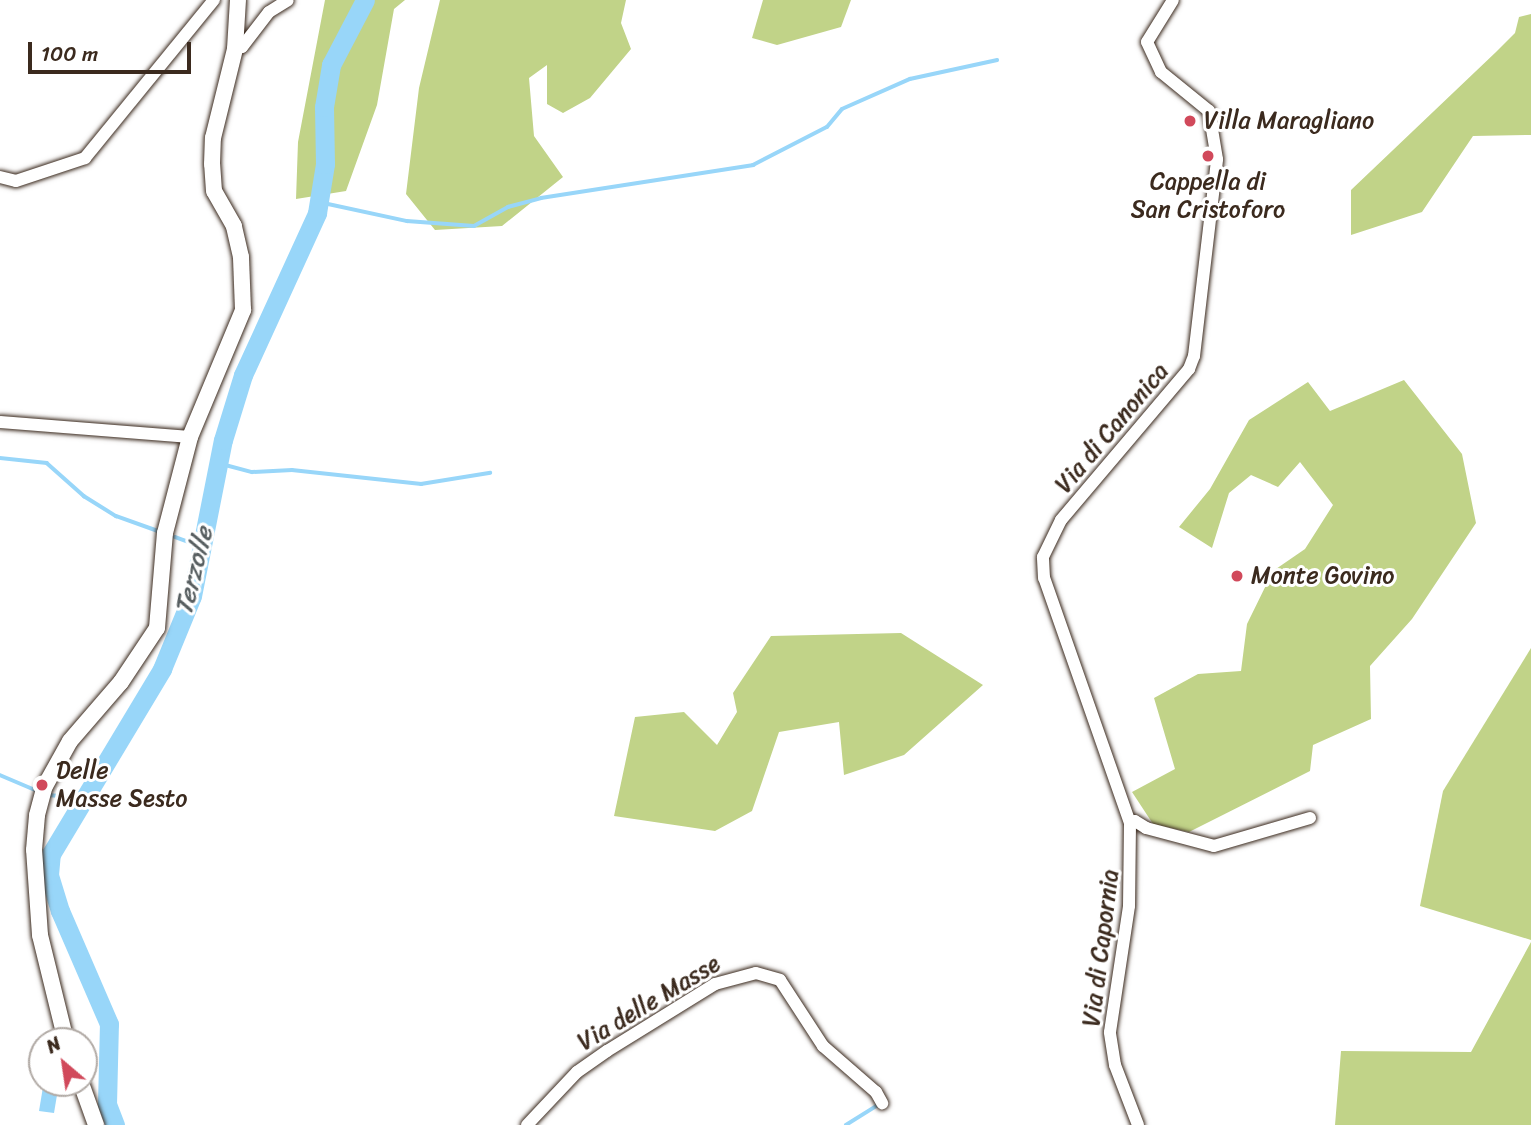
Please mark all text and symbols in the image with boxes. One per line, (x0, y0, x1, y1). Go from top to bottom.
scale bar (32, 28, 194, 72)
text: 100 m (41, 35, 98, 73)
place label: Villa Maragliano (1204, 107, 1373, 135)
marker: Villa Maragliano (1182, 113, 1198, 129)
marker: Cappella di San Cristoforo (1200, 148, 1216, 164)
place label: Cappella di San Cristoforo (1130, 168, 1286, 224)
street label: Via di Canonica (1049, 357, 1175, 499)
water label: Terzolle (168, 524, 220, 618)
place label: Monte Govino (1251, 562, 1395, 590)
marker: Monte Govino (1229, 568, 1245, 584)
place label: Delle Masse Sesto (56, 757, 189, 813)
marker: Delle Masse Sesto (34, 777, 50, 793)
street label: Via di Capornia (1077, 868, 1125, 1028)
street label: Via delle Masse (572, 949, 726, 1057)
north arrow (28, 1027, 98, 1097)
text: N (40, 1027, 67, 1063)

